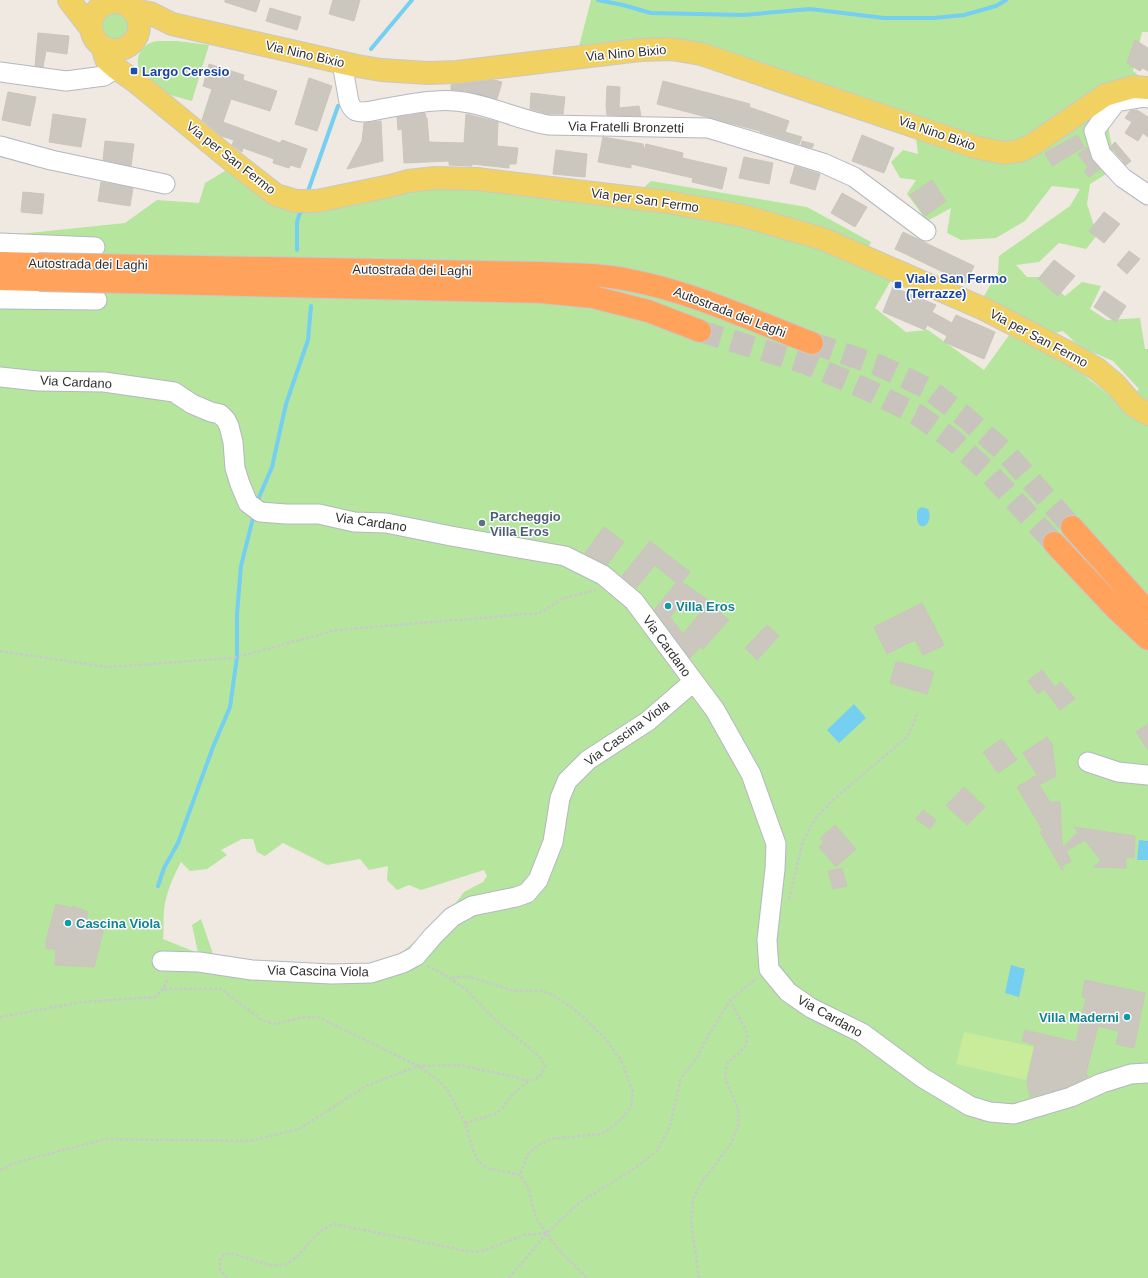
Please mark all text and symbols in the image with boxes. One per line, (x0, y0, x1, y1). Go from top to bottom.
street label: Via Nino Bixio (264, 38, 346, 70)
street label: Via Nino Bixio (585, 42, 667, 64)
place label: Largo Ceresio (142, 64, 229, 79)
marker: Largo Ceresio (129, 66, 139, 76)
street label: Via Nino Bixio (896, 113, 978, 153)
street label: Via Fratelli Bronzetti (568, 118, 684, 136)
street label: Via per San Fermo (183, 119, 279, 197)
street label: Via per San Fermo (590, 185, 700, 215)
street label: Autostrada dei Laghi (28, 255, 148, 273)
street label: Autostrada dei Laghi (352, 261, 472, 279)
place label: Viale San Fermo (Terrazze) (906, 271, 1007, 301)
marker: Viale San Fermo (Terrazze) (893, 280, 903, 290)
street label: Autostrada dei Laghi (672, 284, 788, 340)
street label: Via per San Fermo (987, 306, 1091, 370)
street label: Via Cardano (40, 373, 112, 391)
place label: Parcheggio Villa Eros (490, 509, 561, 539)
street label: Via Cardano (334, 510, 408, 534)
marker: Parcheggio Villa Eros (477, 518, 487, 528)
place label: Villa Eros (676, 599, 735, 614)
marker: Villa Eros (663, 601, 673, 611)
street label: Via Cardano (640, 612, 694, 680)
street label: Via Cascina Viola (582, 697, 673, 769)
place label: Cascina Viola (76, 916, 161, 931)
marker: Cascina Viola (63, 918, 73, 928)
street label: Via Cascina Viola (267, 963, 370, 979)
street label: Via Cardano (795, 992, 865, 1040)
place label: Villa Maderni (1039, 1010, 1119, 1025)
marker: Villa Maderni (1122, 1012, 1132, 1022)

